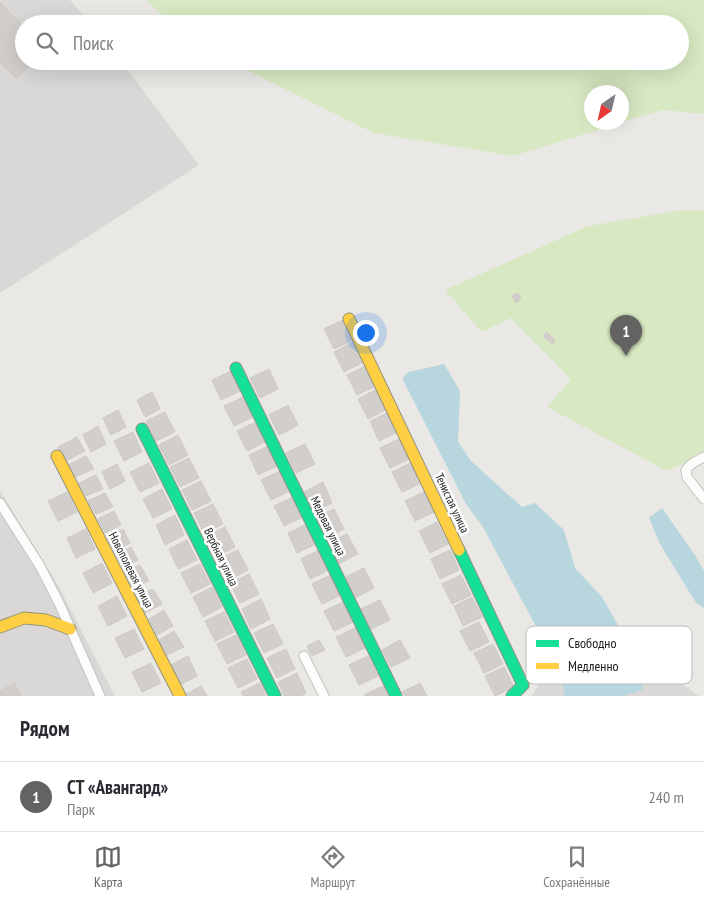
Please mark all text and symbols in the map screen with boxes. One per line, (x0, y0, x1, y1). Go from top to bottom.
search box (15, 15, 689, 70)
icon: search (33, 29, 61, 57)
text: Поиск (73, 31, 114, 55)
north arrow (584, 85, 629, 130)
pin: 1 (610, 315, 642, 356)
your location (353, 320, 379, 346)
street label: Тенистая улица (432, 471, 473, 535)
street label: Медовая улица (308, 494, 349, 558)
street label: Вербная улица (201, 525, 242, 588)
street label: Новополевая улица (106, 529, 157, 610)
legend (526, 626, 692, 684)
text: Свободно (568, 634, 616, 652)
text: Медленно (568, 657, 619, 675)
text: Рядом (20, 715, 70, 742)
text: СТ «Авангард» (67, 775, 168, 799)
text: 1 (32, 787, 40, 807)
text: 240 m (649, 787, 684, 807)
text: Парк (67, 799, 95, 819)
tab: Карта (94, 843, 123, 891)
tab: Маршрут (311, 843, 355, 891)
tab: Сохранённые (543, 843, 610, 891)

